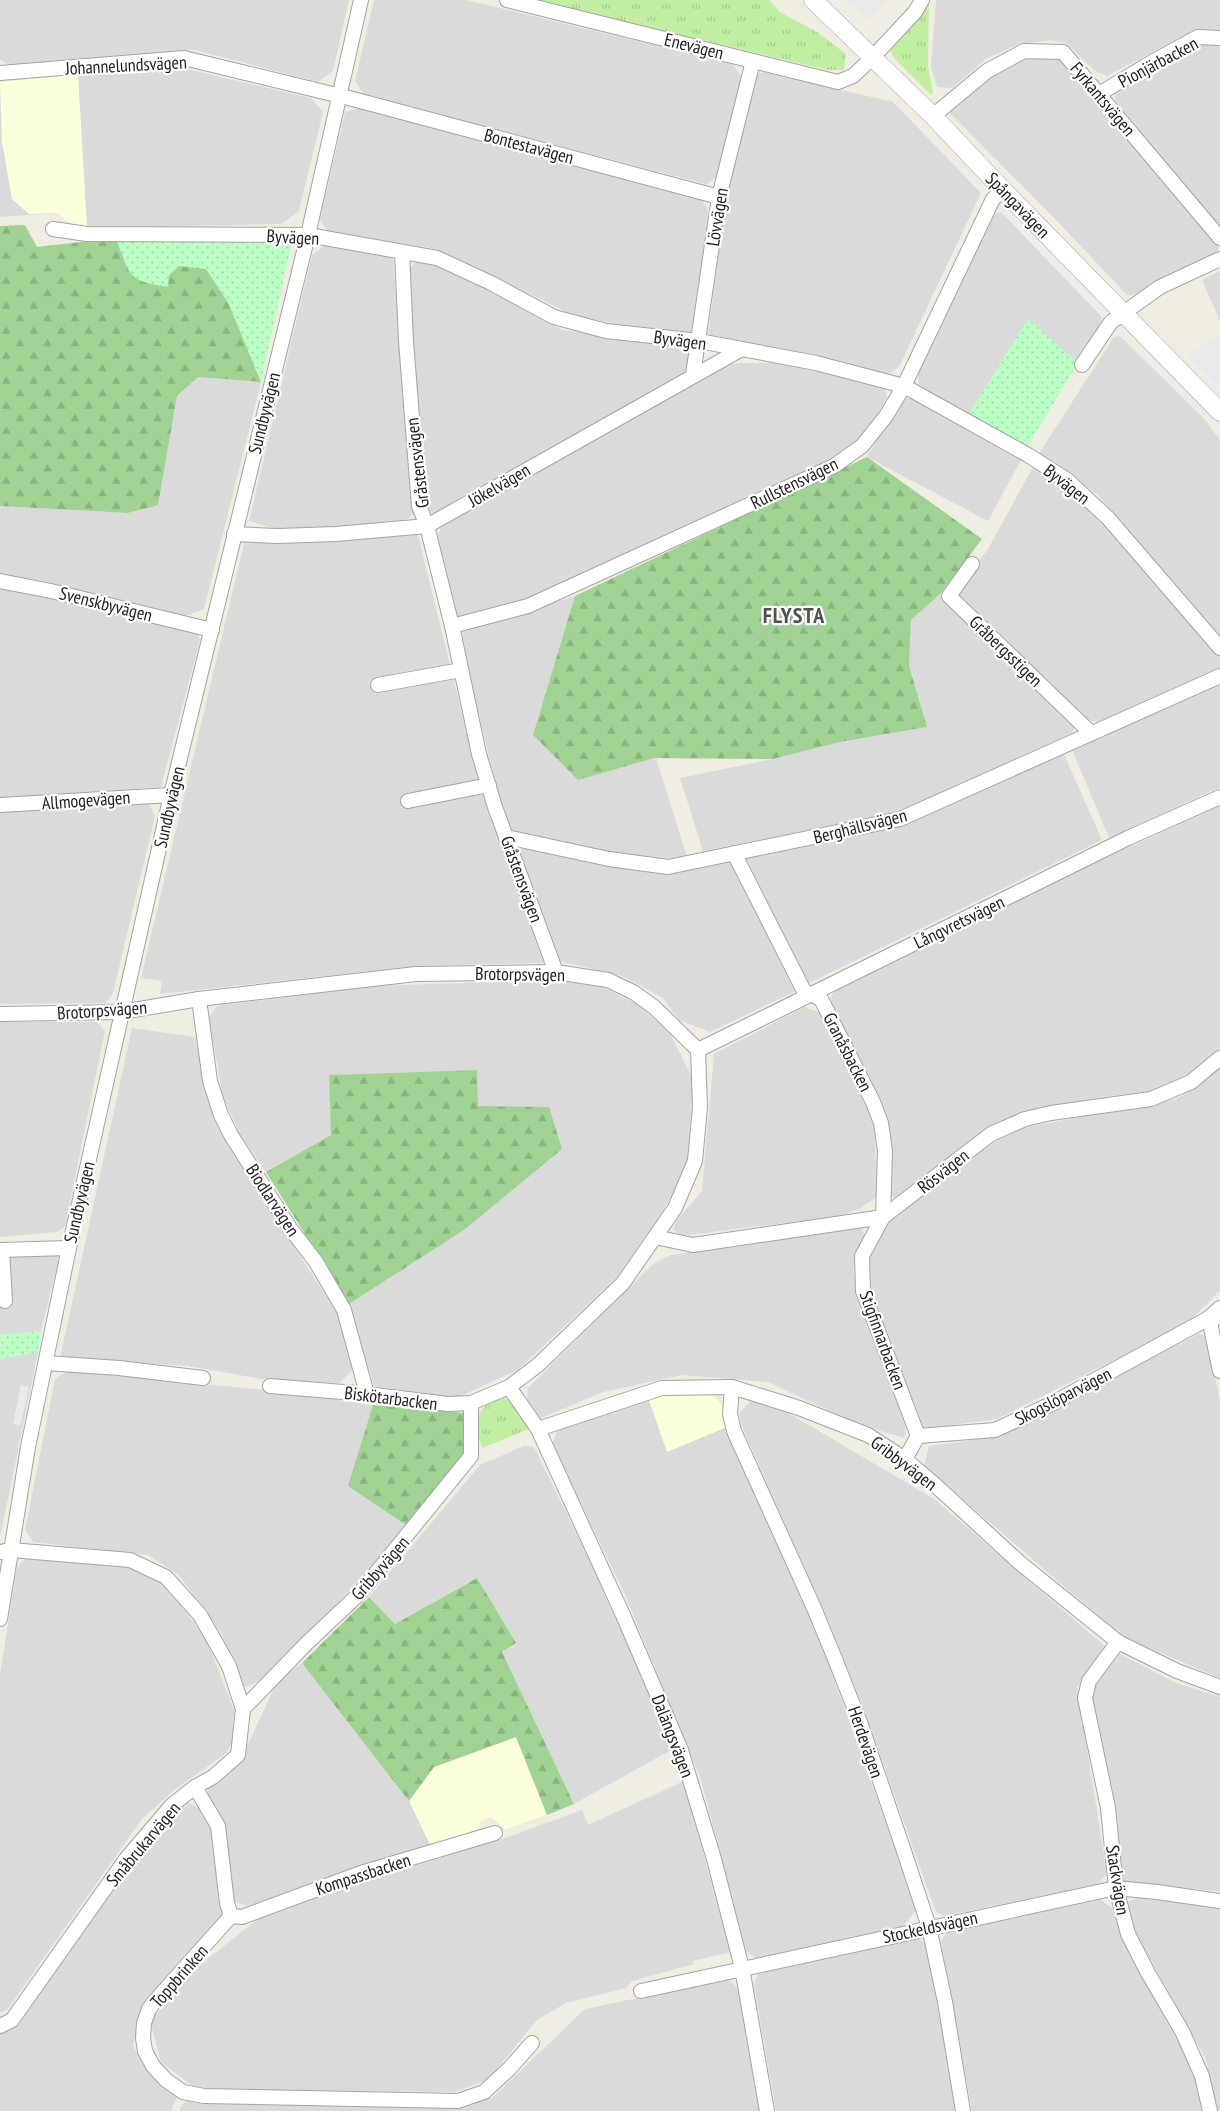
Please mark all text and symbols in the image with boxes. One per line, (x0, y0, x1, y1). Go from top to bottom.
street label: Enevägen (662, 28, 726, 64)
street label: Pionjärbacken (1114, 31, 1202, 93)
street label: Johannelundsvägen (64, 50, 187, 80)
street label: Fyrkantsvägen (1065, 57, 1141, 141)
street label: Bontestavägen (482, 123, 576, 169)
street label: Spångavägen (981, 167, 1055, 243)
street label: Lövvägen (701, 186, 733, 248)
street label: Byvägen (266, 224, 320, 250)
street label: Byvägen (652, 325, 708, 355)
street label: Sundbyvägen (243, 370, 285, 456)
street label: Gråstensvägen (400, 417, 434, 509)
street label: Rullstensvägen (747, 452, 841, 514)
street label: Jökelvägen (463, 458, 534, 512)
street label: Byvägen (1039, 459, 1095, 509)
street label: Svenskbyvägen (57, 581, 155, 627)
district label: FLYSTA (763, 601, 825, 629)
street label: Gråbergsstigen (965, 610, 1047, 692)
street label: Sundbyvägen (148, 764, 190, 850)
street label: Allmogevägen (41, 785, 131, 815)
street label: Berghällsvägen (811, 803, 909, 849)
street label: Gråstensvägen (496, 833, 548, 925)
street label: Långvretsvägen (910, 890, 1008, 954)
street label: Brotorpsvägen (475, 962, 565, 986)
street label: Brotorpsvägen (56, 995, 148, 1025)
street label: Granåsbacken (818, 1009, 878, 1095)
street label: Rösvägen (913, 1144, 973, 1198)
street label: Sundbyvägen (58, 1159, 100, 1245)
street label: Biodlarvägen (241, 1160, 305, 1240)
street label: Stigfinnarbacken (854, 1287, 912, 1393)
street label: Skogslöparvägen (1011, 1362, 1115, 1430)
street label: Biskötarbacken (343, 1381, 439, 1415)
street label: Gribbyvägen (866, 1431, 942, 1495)
street label: Gribbyvägen (346, 1531, 414, 1605)
street label: Dalängsvägen (647, 1691, 699, 1781)
street label: Herdevägen (843, 1703, 889, 1781)
street label: Småbrukarvägen (101, 1797, 185, 1891)
street label: Stackvägen (1101, 1843, 1135, 1917)
street label: Kompassbacken (313, 1848, 413, 1900)
street label: Stockeldsvägen (881, 1906, 979, 1948)
street label: Toppbrinken (145, 1940, 213, 2012)

